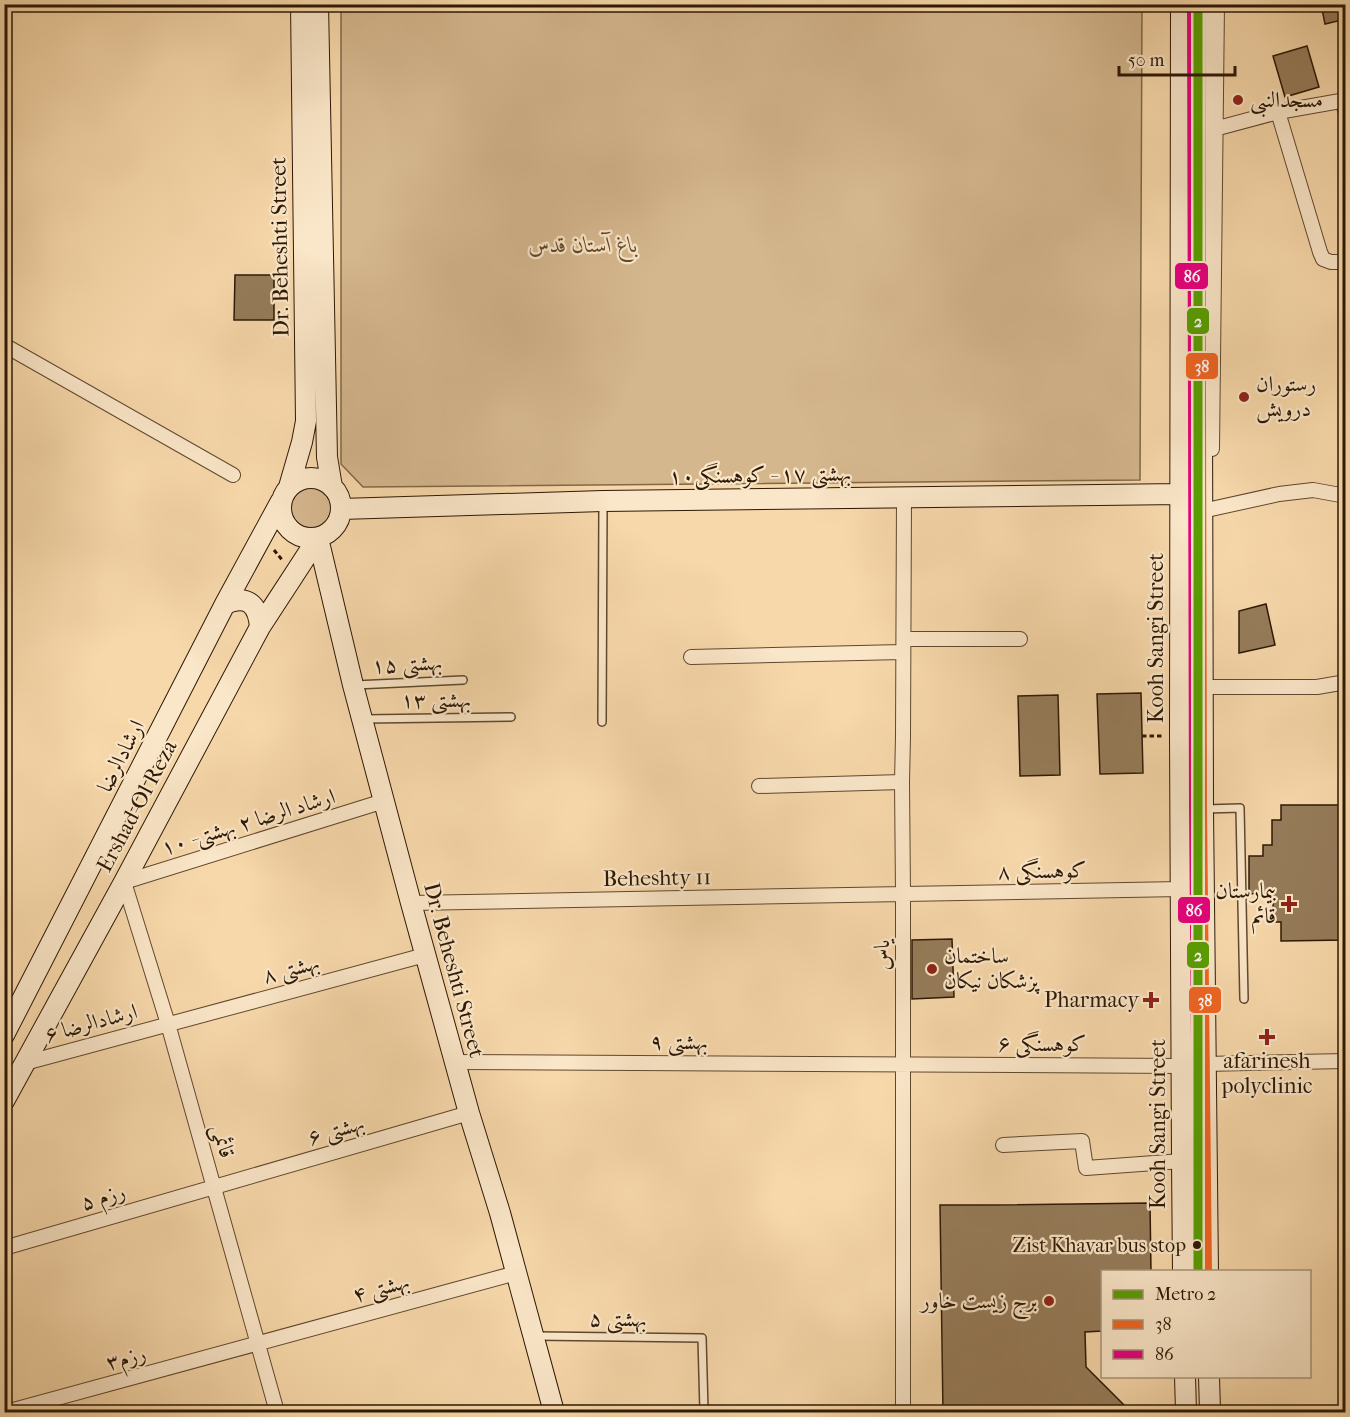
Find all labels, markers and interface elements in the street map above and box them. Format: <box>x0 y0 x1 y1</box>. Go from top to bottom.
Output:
scale bar <box>1119 39 1234 77</box>
text: 50 m <box>1128 50 1165 71</box>
place label: مسجدالنبی <box>1250 87 1323 118</box>
marker: مسجدالنبی <box>1231 93 1245 107</box>
street label: Dr. Beheshti Street <box>265 157 295 337</box>
park label: باغ آستان قدس <box>528 231 638 263</box>
line badge: 86 <box>1174 262 1209 290</box>
text: 86 <box>1184 267 1201 286</box>
line badge: 2 <box>1186 307 1210 335</box>
text: 2 <box>1194 312 1202 331</box>
line badge: 38 <box>1185 352 1219 380</box>
text: 38 <box>1195 357 1209 377</box>
place label: رستوران درویش <box>1256 371 1316 424</box>
marker: رستوران درویش <box>1237 390 1251 404</box>
street label: بهشتی ۱۷ - کوهسنگی۱۰ <box>668 459 852 492</box>
street label: Kooh Sangi Street <box>1143 553 1169 723</box>
street label: بهشتی ۱۵ <box>371 649 443 681</box>
street label: بهشتی ۱۳ <box>401 687 471 715</box>
street label: ارشادالرضا <box>92 716 150 796</box>
street label: Ershad-Ol Reza <box>91 735 183 876</box>
street label: ارشاد الرضا ۲ بهشتی- ۱۰ <box>158 783 339 863</box>
street label: کوهسنگی ۸ <box>997 856 1087 887</box>
street label: Beheshty 11 <box>603 864 711 892</box>
place label: بیمارستان قائم <box>1215 878 1276 935</box>
street label: Dr. Beheshti Street <box>418 880 490 1060</box>
marker: بیمارستان قائم <box>1280 895 1298 913</box>
line badge: 86 <box>1177 896 1211 924</box>
text: 86 <box>1186 901 1203 920</box>
street label: یاس <box>869 938 895 971</box>
line badge: 2 <box>1186 941 1210 969</box>
place label: ساختمان پزشکان نیکان <box>944 943 1040 995</box>
text: 2 <box>1194 946 1202 965</box>
street label: بهشتی ۸ <box>260 949 323 991</box>
marker: ساختمان پزشکان نیکان <box>925 962 939 976</box>
line badge: 38 <box>1188 986 1222 1014</box>
place label: Pharmacy <box>1044 987 1140 1013</box>
text: 38 <box>1198 991 1212 1011</box>
marker: Pharmacy <box>1144 993 1158 1007</box>
street label: ارشادالرضا ۶ <box>42 998 140 1048</box>
marker: afarinesh polyclinic <box>1258 1028 1276 1046</box>
street label: بهشتی ۹ <box>650 1029 708 1057</box>
street label: کوهسنگی ۶ <box>998 1030 1086 1059</box>
street label: Kooh Sangi Street <box>1145 1039 1171 1209</box>
place label: afarinesh polyclinic <box>1221 1048 1313 1099</box>
street label: بهشتی ۶ <box>305 1110 368 1152</box>
street label: قائمی <box>204 1121 240 1161</box>
street label: رزم ۵ <box>78 1178 130 1221</box>
place label: Zist Khavar bus stop <box>1012 1234 1186 1257</box>
marker: Zist Khavar bus stop <box>1191 1239 1203 1251</box>
street label: بهشتی ۴ <box>350 1268 413 1310</box>
legend <box>1101 1270 1311 1378</box>
text: Metro 2 <box>1155 1284 1216 1305</box>
place label: برج زیست خاور <box>919 1288 1037 1320</box>
marker: برج زیست خاور <box>1042 1294 1056 1308</box>
street label: بهشتی ۵ <box>589 1305 647 1335</box>
text: 38 <box>1155 1314 1171 1335</box>
street label: رزم۳ <box>103 1340 150 1382</box>
text: 86 <box>1155 1344 1174 1365</box>

